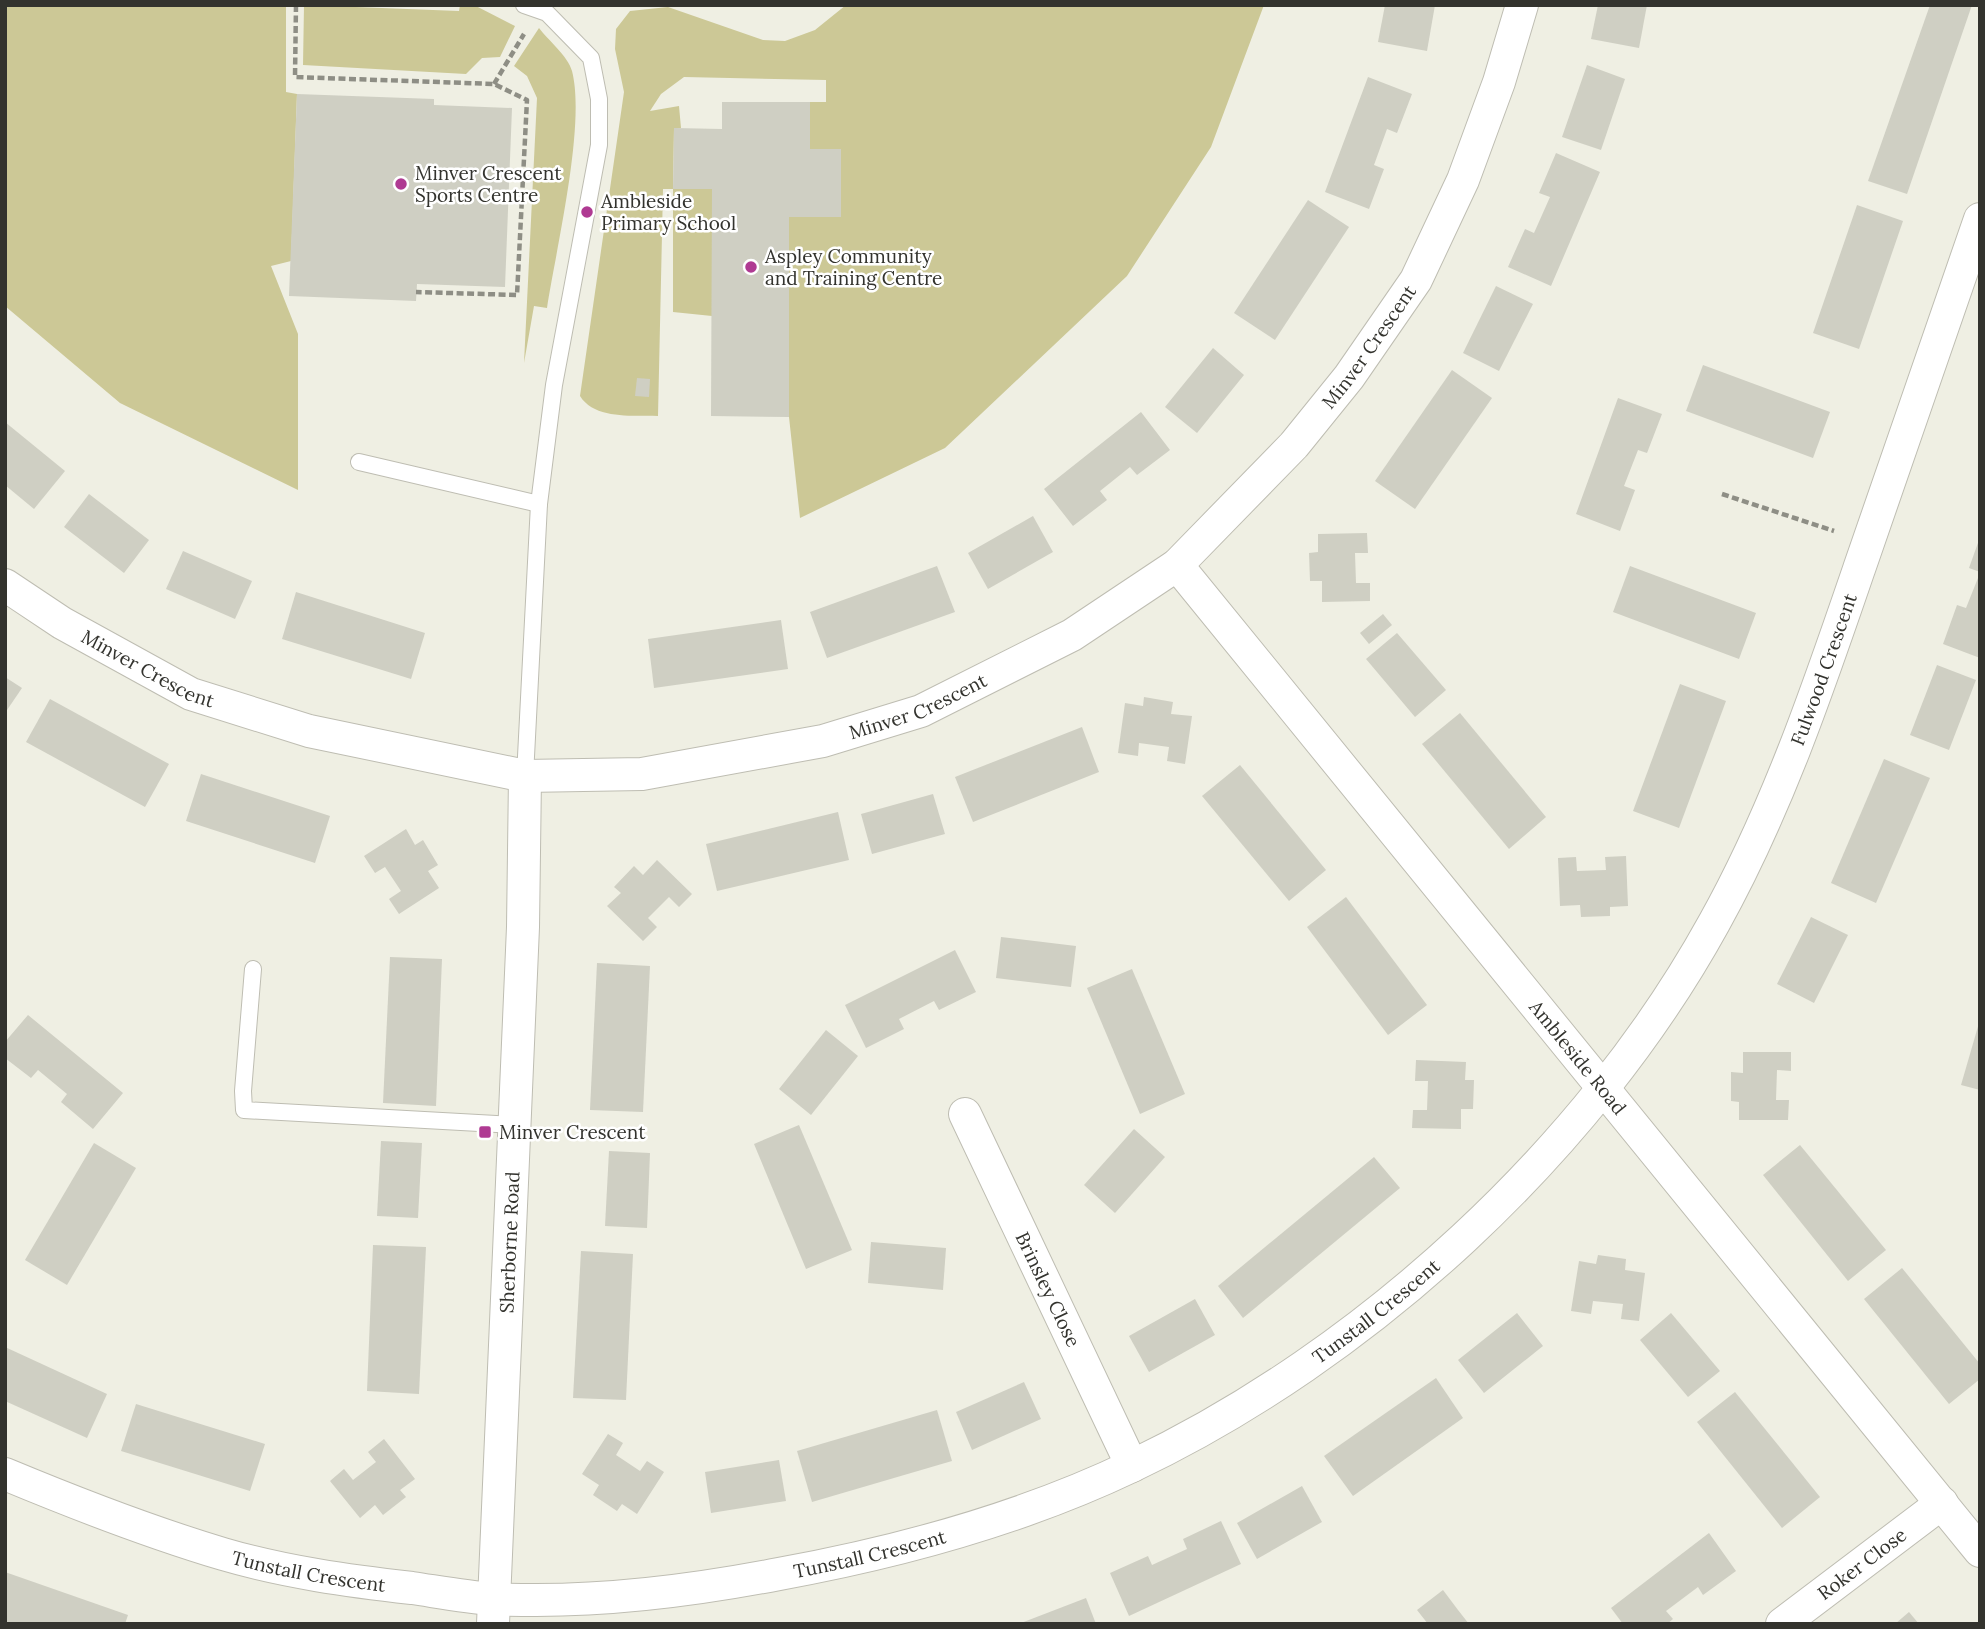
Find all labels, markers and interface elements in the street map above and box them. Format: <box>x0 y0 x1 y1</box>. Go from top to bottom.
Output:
place label: Minver Crescent Sports Centre <box>415 161 562 207</box>
marker: Minver Crescent Sports Centre <box>393 176 409 192</box>
place label: Ambleside Primary School <box>600 189 736 235</box>
marker: Ambleside Primary School <box>579 204 595 220</box>
place label: Aspley Community and Training Centre <box>764 244 942 290</box>
marker: Aspley Community and Training Centre <box>743 259 759 275</box>
street label: Minver Crescent <box>1316 280 1421 413</box>
street label: Fulwood Crescent <box>1785 590 1862 749</box>
street label: Minver Crescent <box>77 624 218 713</box>
street label: Minver Crescent <box>846 668 991 744</box>
street label: Ambleside Road <box>1524 995 1632 1119</box>
place label: Minver Crescent <box>499 1120 646 1144</box>
marker: Minver Crescent <box>477 1124 493 1140</box>
street label: Sherborne Road <box>494 1171 524 1314</box>
street label: Brinsley Close <box>1011 1228 1086 1351</box>
street label: Tunstall Crescent <box>1308 1253 1445 1369</box>
street label: Roker Close <box>1813 1522 1911 1605</box>
street label: Tunstall Crescent <box>791 1524 949 1583</box>
street label: Tunstall Crescent <box>229 1545 388 1597</box>

